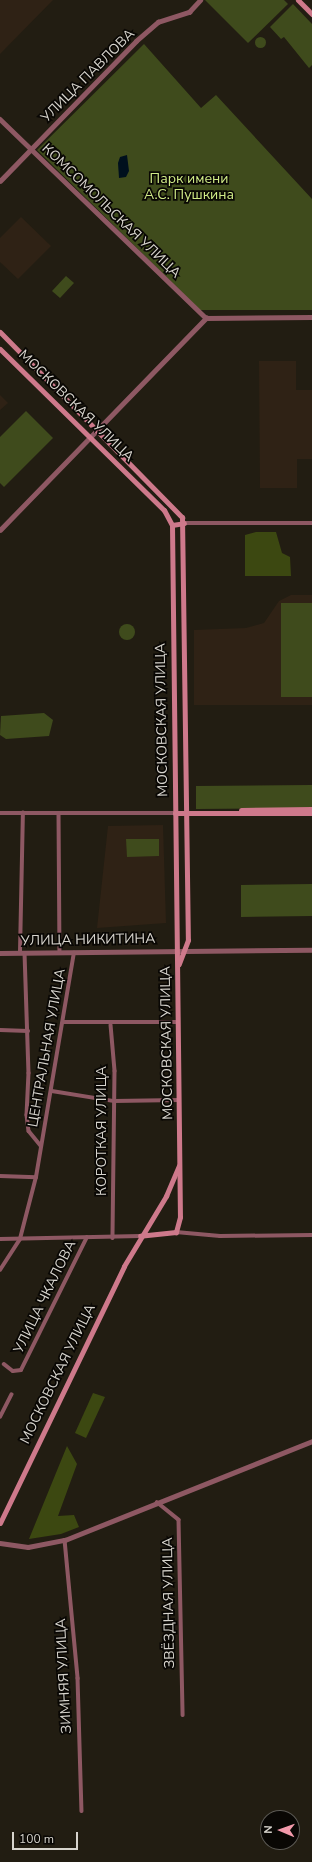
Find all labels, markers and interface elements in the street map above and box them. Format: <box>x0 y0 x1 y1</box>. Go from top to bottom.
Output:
street label: УЛИЦА ПАВЛОВА <box>38 26 138 126</box>
street label: КОМСОМОЛЬСКАЯ УЛИЦА <box>38 140 184 282</box>
park label: Парк имени А.С. Пушкина <box>144 171 234 204</box>
street label: МОСКОВСКАЯ УЛИЦА <box>15 347 137 465</box>
street label: МОСКОВСКАЯ УЛИЦА <box>152 643 172 797</box>
street label: УЛИЦА НИКИТИНА <box>21 930 155 950</box>
street label: МОСКОВСКАЯ УЛИЦА <box>157 966 177 1120</box>
street label: ЦЕНТРАЛЬНАЯ УЛИЦА <box>25 967 69 1129</box>
street label: КОРОТКАЯ УЛИЦА <box>94 1066 110 1196</box>
street label: УЛИЦА ЧКАЛОВА <box>10 1238 80 1356</box>
street label: МОСКОВСКАЯ УЛИЦА <box>17 1301 99 1447</box>
street label: ЗВЁЗДНАЯ УЛИЦА <box>159 1537 179 1669</box>
street label: ЗИМНЯЯ УЛИЦА <box>53 1618 75 1734</box>
north arrow <box>260 1810 300 1850</box>
scale bar <box>14 1824 80 1850</box>
text: N <box>261 1825 276 1834</box>
text: 100 m <box>19 1831 54 1847</box>

